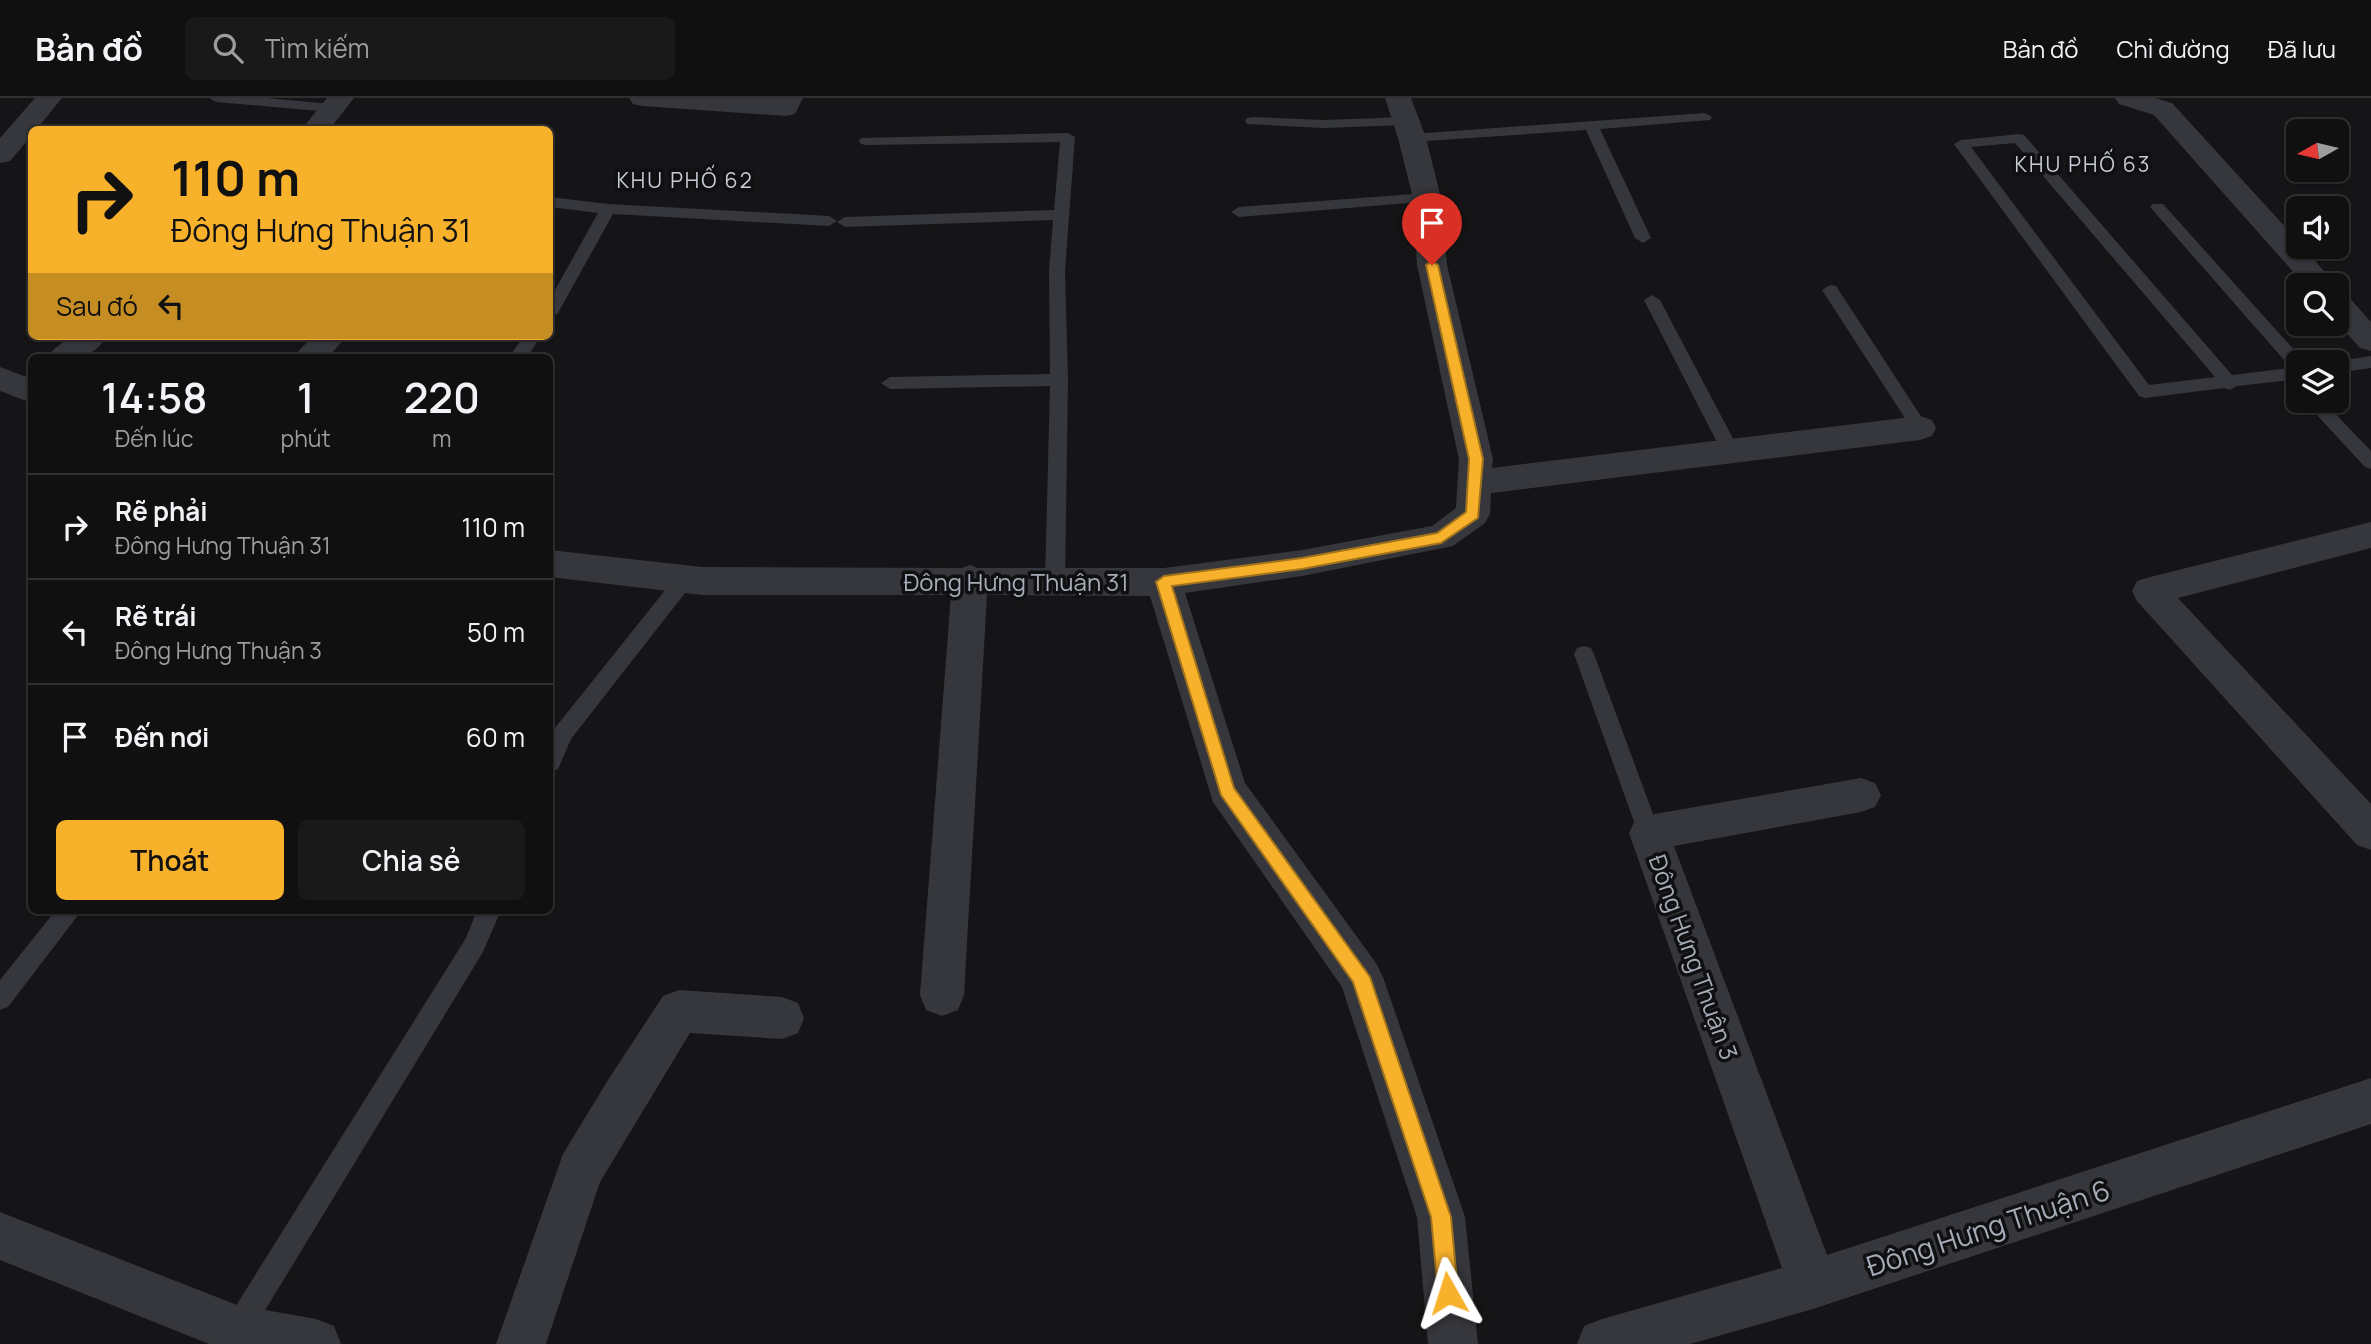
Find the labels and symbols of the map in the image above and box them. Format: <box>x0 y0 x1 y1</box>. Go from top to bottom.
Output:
north arrow <box>2286 119 2348 182</box>
district label: KHU PHỐ 63 <box>2015 148 2151 178</box>
district label: KHU PHỐ 62 <box>616 164 754 194</box>
pin <box>1402 193 1462 265</box>
street label: Đông Hưng Thuận 31 <box>903 565 1129 598</box>
street label: Đông Hưng Thuận 3 <box>1642 850 1746 1064</box>
street label: Đông Hưng Thuận 6 <box>1861 1170 2115 1284</box>
position arrow <box>1411 1256 1485 1330</box>

